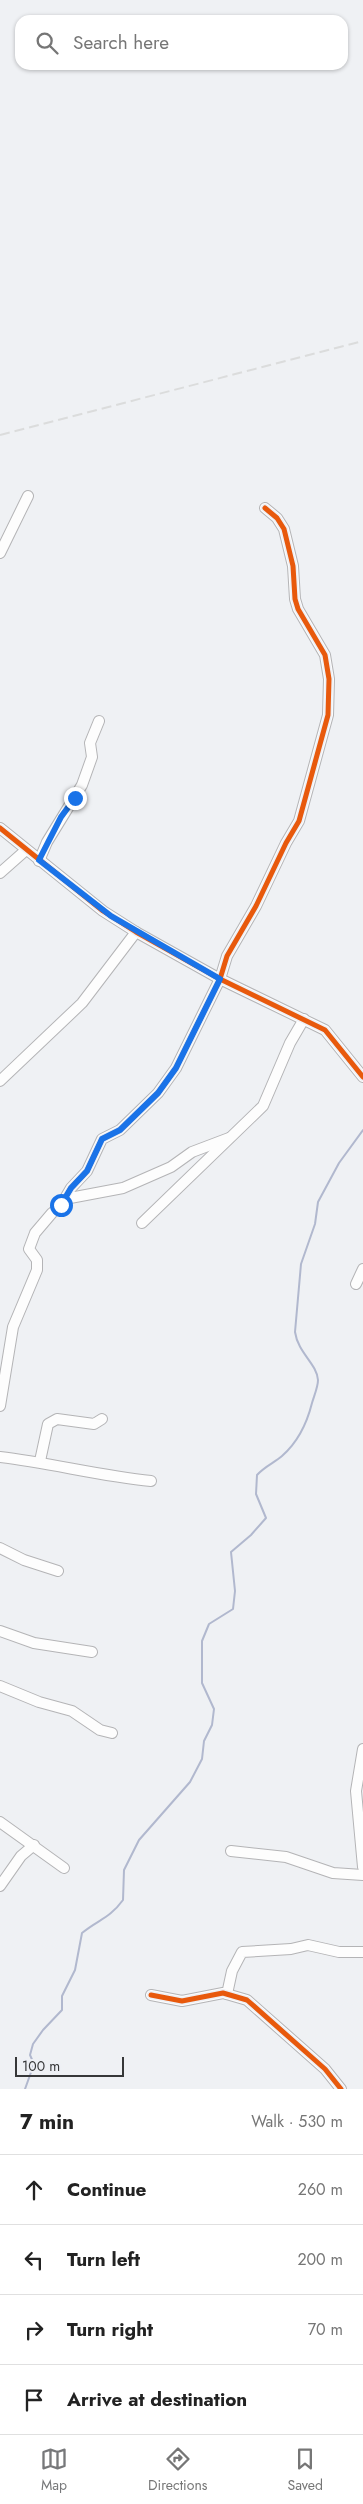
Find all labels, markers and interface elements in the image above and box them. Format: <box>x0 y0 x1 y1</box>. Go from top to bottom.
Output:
search box <box>15 15 348 70</box>
icon: search <box>33 29 61 57</box>
text: Search here <box>73 29 169 56</box>
route end <box>64 787 87 810</box>
route start <box>50 1194 73 1217</box>
scale bar <box>15 2054 124 2077</box>
text: 100 m <box>22 2056 60 2076</box>
text: 7 min <box>20 2107 74 2137</box>
text: Walk · 530 m <box>251 2110 343 2133</box>
icon: ahead <box>20 2176 48 2204</box>
text: Continue <box>67 2176 146 2203</box>
text: 260 m <box>298 2178 343 2201</box>
icon: left <box>20 2246 48 2274</box>
text: Turn left <box>67 2246 140 2273</box>
text: 200 m <box>297 2248 343 2271</box>
icon: right <box>20 2316 48 2344</box>
text: Turn right <box>67 2316 153 2343</box>
text: 70 m <box>308 2318 343 2341</box>
icon: arrive <box>20 2386 48 2414</box>
text: Arrive at destination <box>67 2386 247 2413</box>
tab: Map <box>40 2445 68 2495</box>
tab: Directions <box>148 2445 207 2495</box>
tab: Saved <box>287 2445 323 2495</box>

